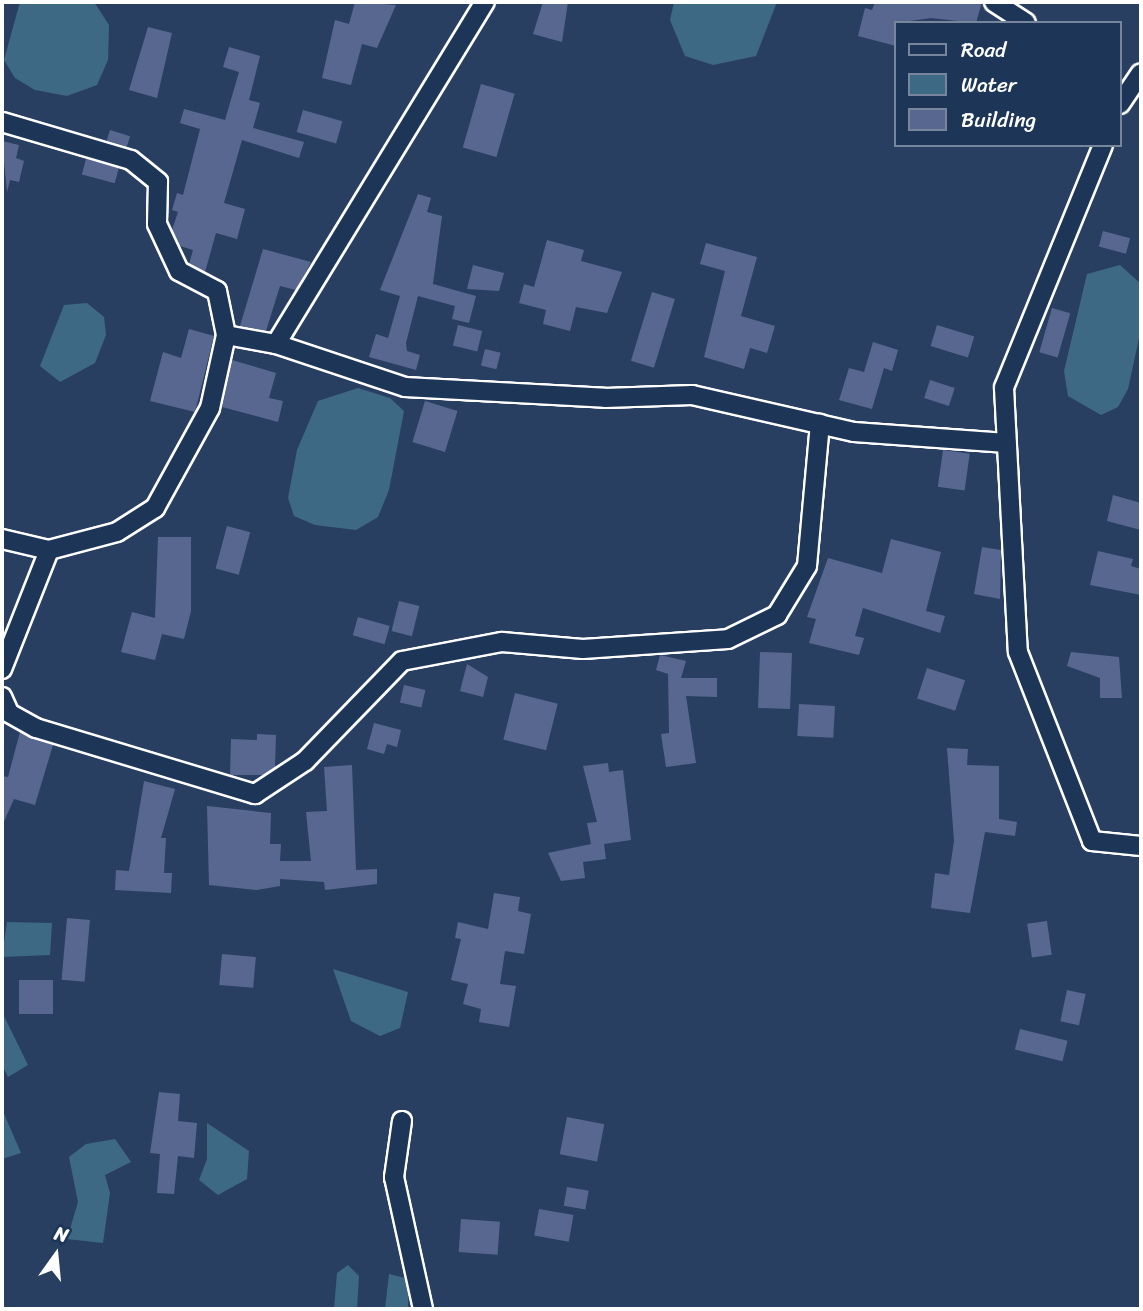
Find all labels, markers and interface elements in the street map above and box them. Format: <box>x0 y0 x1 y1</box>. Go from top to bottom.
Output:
legend <box>894 21 1122 147</box>
text: Road <box>961 31 1006 69</box>
text: Water <box>961 66 1016 104</box>
text: Building <box>961 101 1036 139</box>
text: N <box>51 1217 72 1252</box>
north arrow <box>21 1220 91 1290</box>

